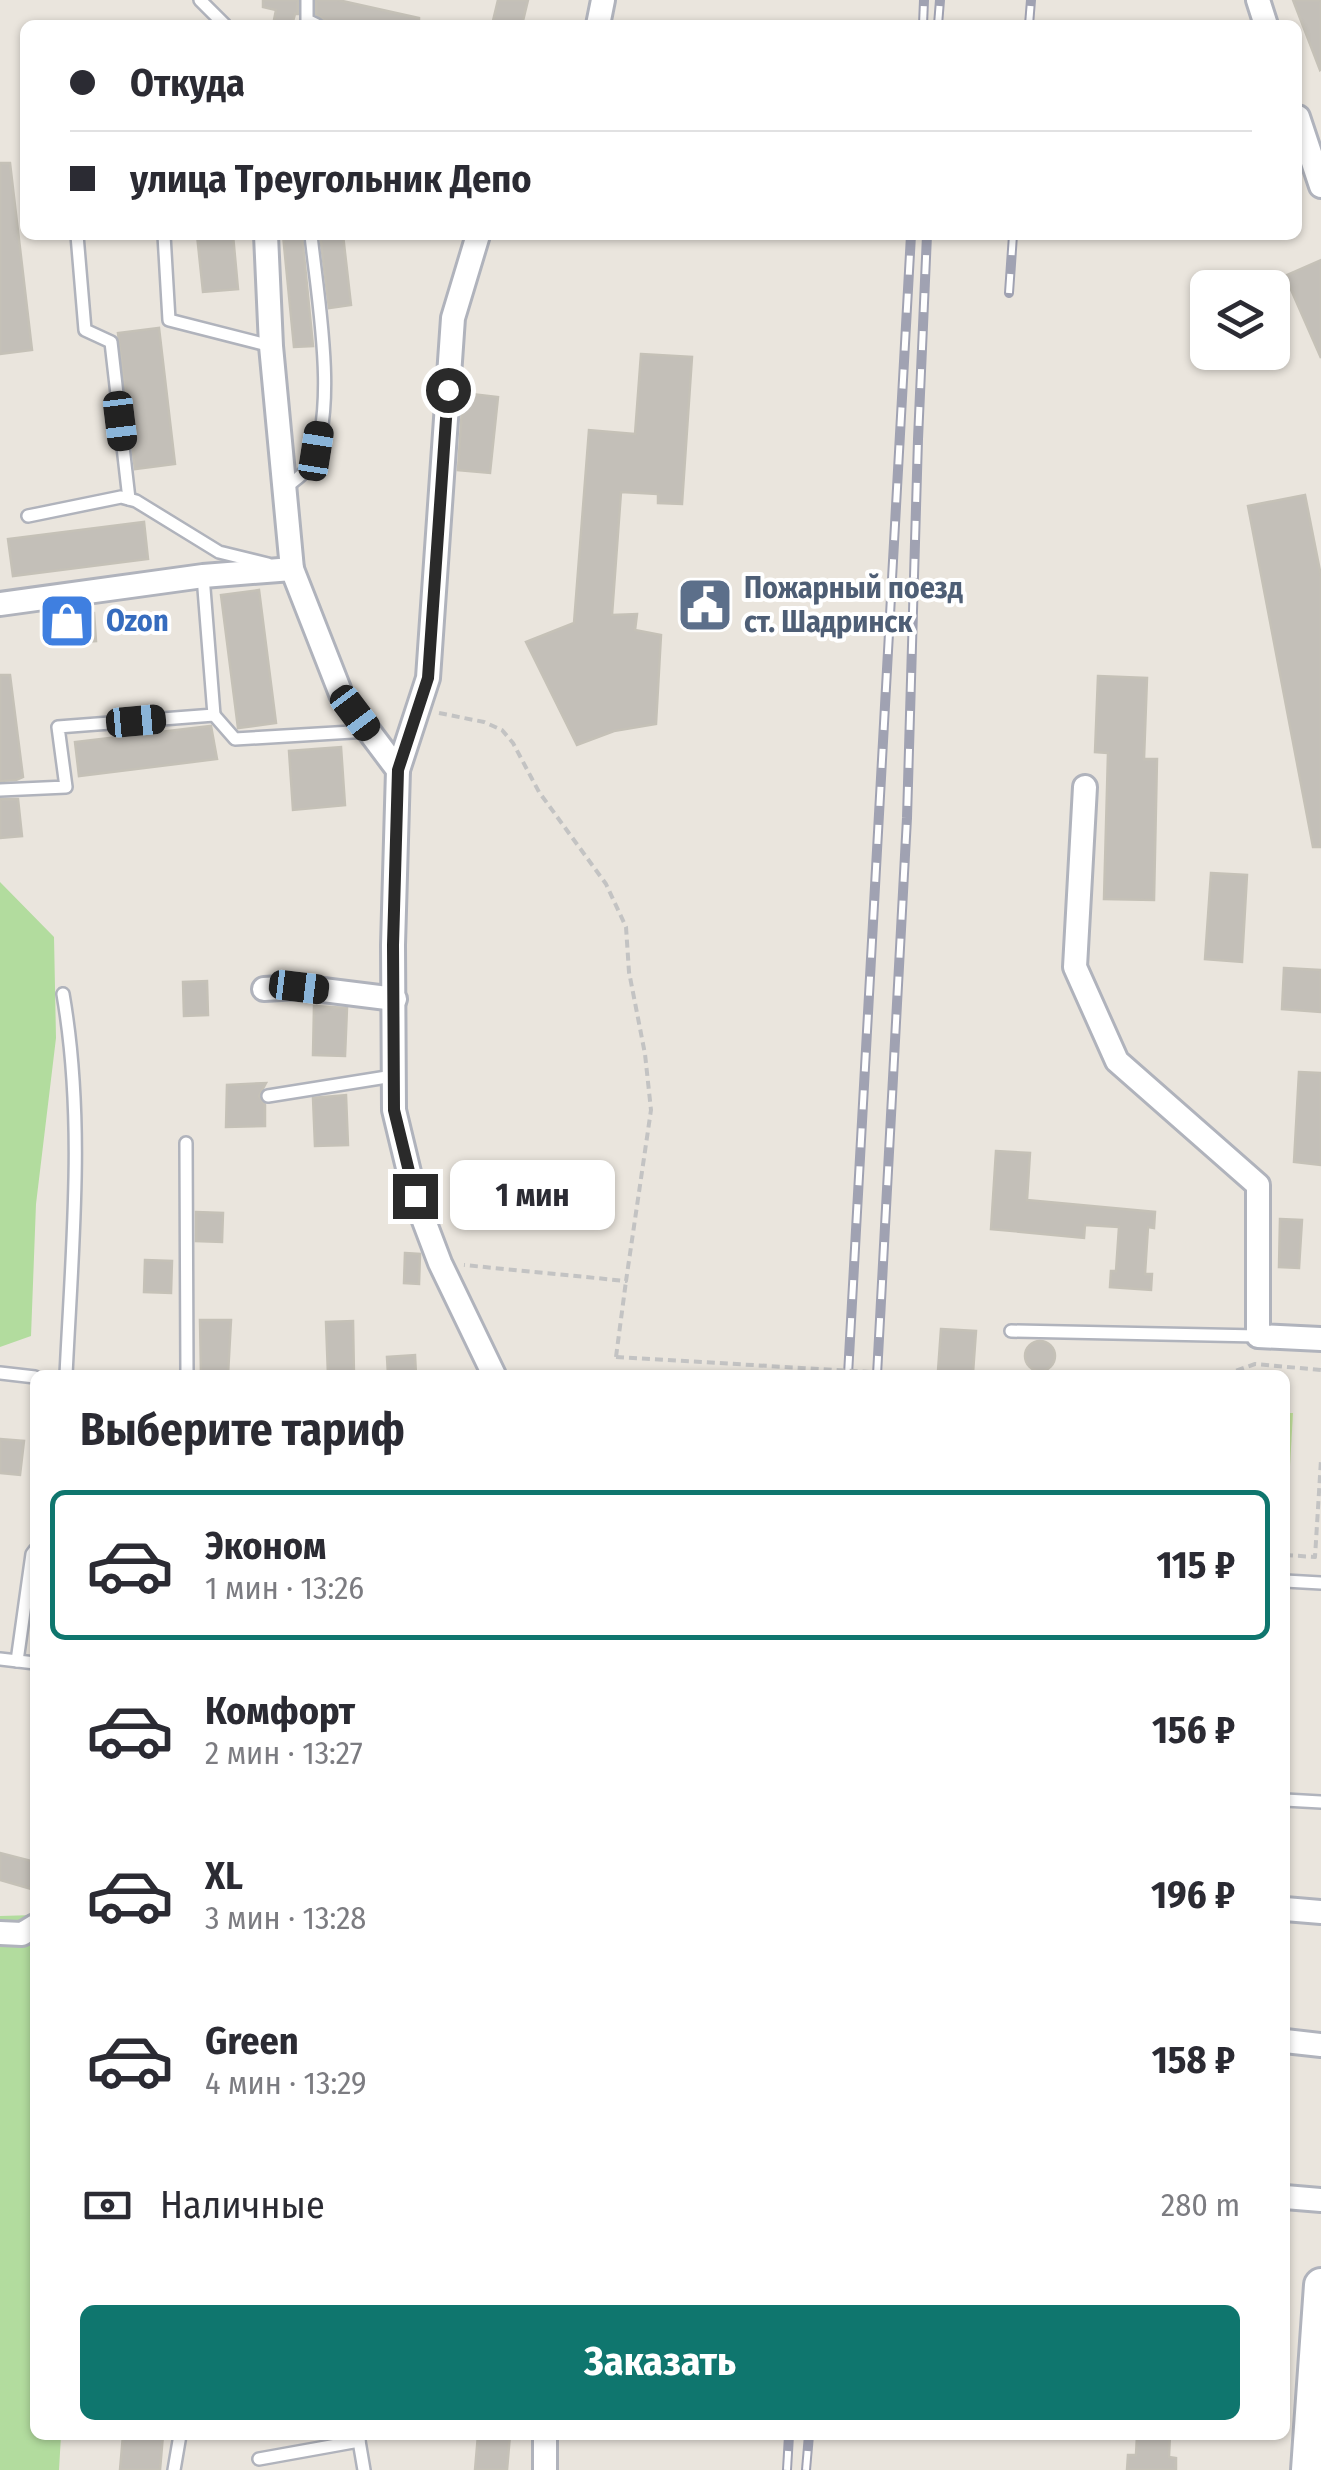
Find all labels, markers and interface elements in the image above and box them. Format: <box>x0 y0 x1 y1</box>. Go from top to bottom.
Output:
text: Откуда <box>130 60 245 106</box>
text: улица Треугольник Депо <box>130 156 532 202</box>
map controls <box>1190 270 1290 370</box>
button: layers <box>1190 270 1290 370</box>
route start <box>426 368 471 413</box>
car <box>101 389 139 453</box>
car <box>296 419 336 483</box>
place label: Пожарный поезд ст. Шадринск <box>744 570 963 640</box>
public building icon: Пожарный поезд ст. Шадринск <box>675 575 735 635</box>
shop icon: Ozon <box>37 591 97 651</box>
place label: Ozon <box>106 603 169 639</box>
car <box>325 680 385 746</box>
car <box>105 703 167 739</box>
car <box>267 968 331 1006</box>
callout: 1 мин <box>450 1161 615 1231</box>
route end <box>393 1174 438 1219</box>
text: 1 мин <box>496 1176 569 1214</box>
text: Выберите тариф <box>80 1403 405 1457</box>
icon: car <box>85 1520 175 1610</box>
text: Эконом <box>205 1523 326 1569</box>
text: 115 ₽ <box>1156 1542 1235 1588</box>
text: 1 мин · 13:26 <box>205 1569 364 1607</box>
icon: car <box>85 1685 175 1775</box>
text: Комфорт <box>205 1688 355 1734</box>
text: 156 ₽ <box>1152 1707 1235 1753</box>
text: 2 мин · 13:27 <box>205 1734 363 1772</box>
icon: car <box>85 1850 175 1940</box>
text: XL <box>205 1853 243 1899</box>
text: 196 ₽ <box>1151 1872 1235 1918</box>
text: 3 мин · 13:28 <box>205 1899 366 1937</box>
icon: car <box>85 2015 175 2105</box>
text: Green <box>205 2018 299 2064</box>
text: 158 ₽ <box>1152 2037 1235 2083</box>
text: 4 мин · 13:29 <box>205 2064 367 2102</box>
icon: cash <box>80 2178 135 2233</box>
text: Наличные <box>160 2182 325 2228</box>
text: 280 m <box>1161 2186 1240 2224</box>
button: Заказать <box>80 2305 1240 2420</box>

